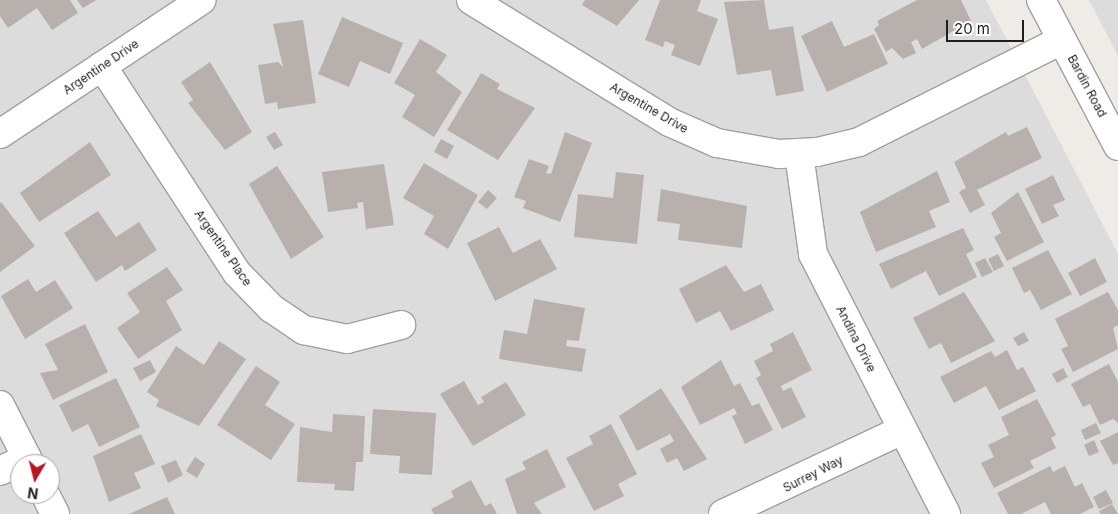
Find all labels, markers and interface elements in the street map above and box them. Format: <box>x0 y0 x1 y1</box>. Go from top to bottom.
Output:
scale bar <box>948 10 1026 42</box>
text: 20 m <box>954 19 990 38</box>
street label: Argentine Drive <box>60 36 142 98</box>
street label: Bardin Road <box>1065 52 1109 120</box>
street label: Argentine Drive <box>607 80 691 136</box>
street label: Argentine Place <box>191 207 255 289</box>
street label: Andina Drive <box>833 303 879 375</box>
street label: Surrey Way <box>781 453 845 495</box>
north arrow <box>10 454 60 504</box>
text: N <box>27 484 39 503</box>

